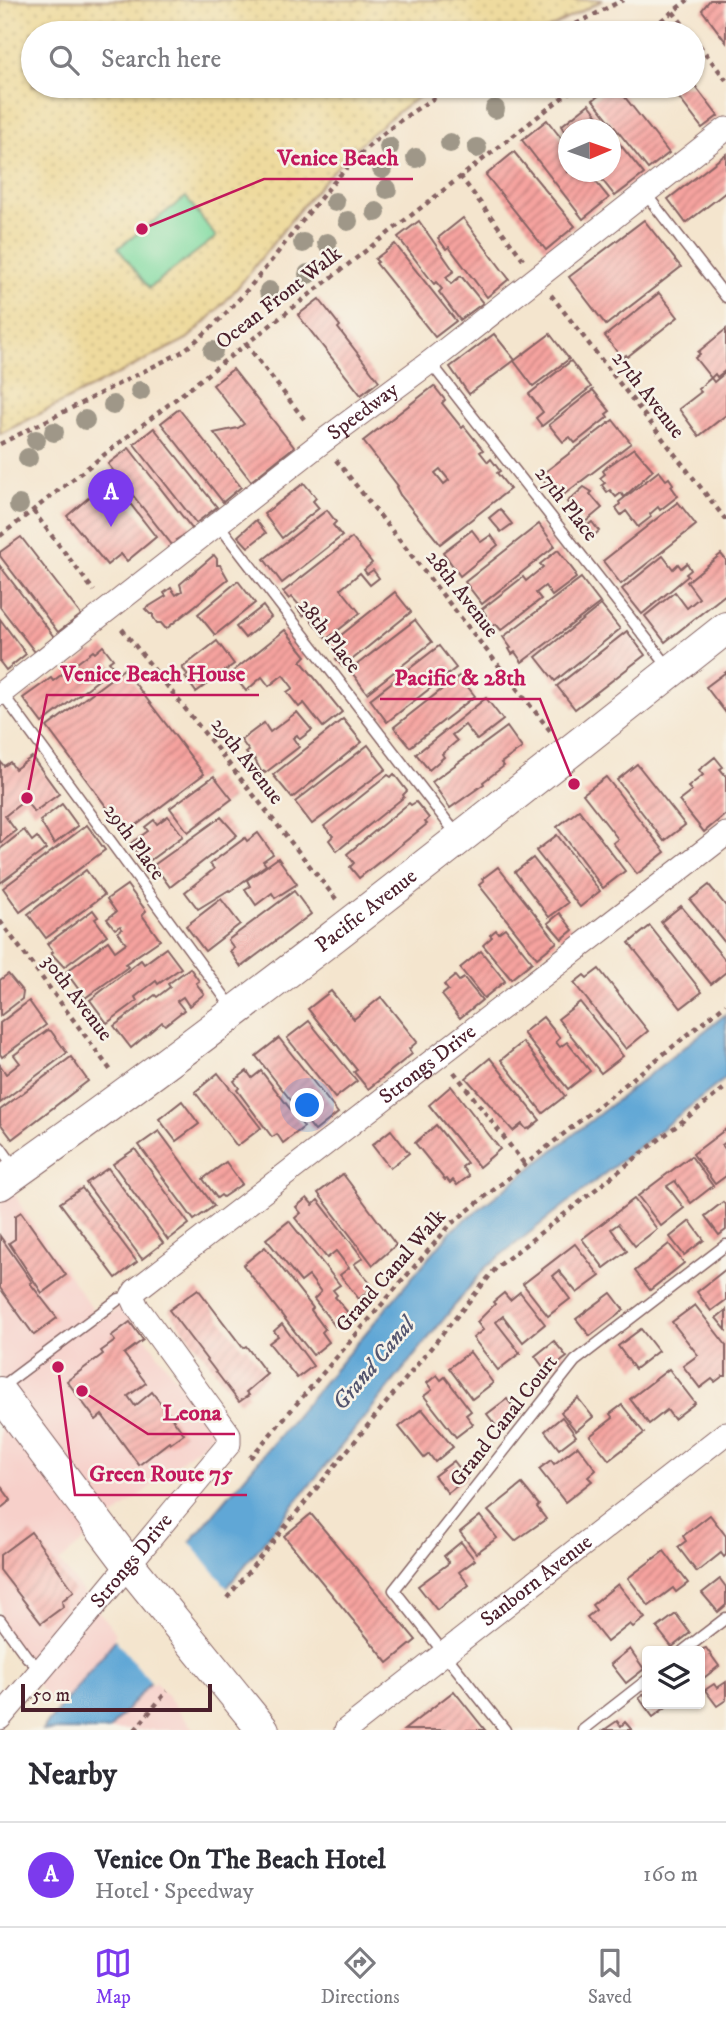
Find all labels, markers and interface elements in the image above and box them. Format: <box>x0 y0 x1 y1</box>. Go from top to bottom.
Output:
search box <box>21 21 705 98</box>
icon: search <box>45 41 83 79</box>
text: Search here <box>101 43 221 76</box>
north arrow <box>558 119 621 182</box>
callout: Venice Beach <box>264 135 413 179</box>
text: Venice Beach <box>277 144 399 173</box>
street label: Ocean Front Walk <box>211 240 348 355</box>
street label: 27th Avenue <box>606 346 690 444</box>
street label: Speedway <box>323 376 404 446</box>
street label: 27th Place <box>529 461 604 547</box>
pin: A <box>88 469 134 527</box>
street label: 28th Avenue <box>420 545 504 643</box>
street label: 28th Place <box>292 593 367 679</box>
callout: Venice Beach House <box>47 651 259 695</box>
callout: Pacific & 28th <box>380 655 540 699</box>
text: Venice Beach House <box>60 660 246 689</box>
text: Pacific & 28th <box>394 664 527 693</box>
street label: 29th Avenue <box>205 712 289 810</box>
street label: 29th Place <box>98 799 171 886</box>
street label: Pacific Avenue <box>310 863 423 959</box>
street label: 30th Avenue <box>36 949 118 1047</box>
street label: Strongs Drive <box>374 1019 482 1110</box>
your location <box>290 1088 324 1122</box>
street label: Grand Canal Walk <box>330 1204 452 1338</box>
water label: Grand Canal <box>326 1310 423 1417</box>
street label: Grand Canal Court <box>445 1350 564 1492</box>
callout: Leona <box>148 1390 235 1434</box>
text: Leona <box>162 1399 223 1428</box>
callout: Green Route 75 <box>75 1451 247 1495</box>
text: Green Route 75 <box>89 1460 233 1489</box>
street label: Strongs Drive <box>85 1508 179 1614</box>
street label: Sanborn Avenue <box>476 1529 598 1633</box>
map controls <box>642 1646 705 1709</box>
button: layers <box>642 1646 705 1709</box>
scale bar <box>21 1681 212 1713</box>
text: 50 m <box>32 1684 70 1707</box>
text: Nearby <box>28 1757 117 1794</box>
text: Venice On The Beach Hotel <box>95 1844 385 1877</box>
text: A <box>44 1860 58 1889</box>
text: 160 m <box>643 1860 698 1889</box>
text: Hotel · Speedway <box>95 1877 254 1906</box>
tab: Map <box>94 1944 132 2009</box>
tab: Directions <box>321 1944 400 2009</box>
tab: Saved <box>588 1944 632 2009</box>

